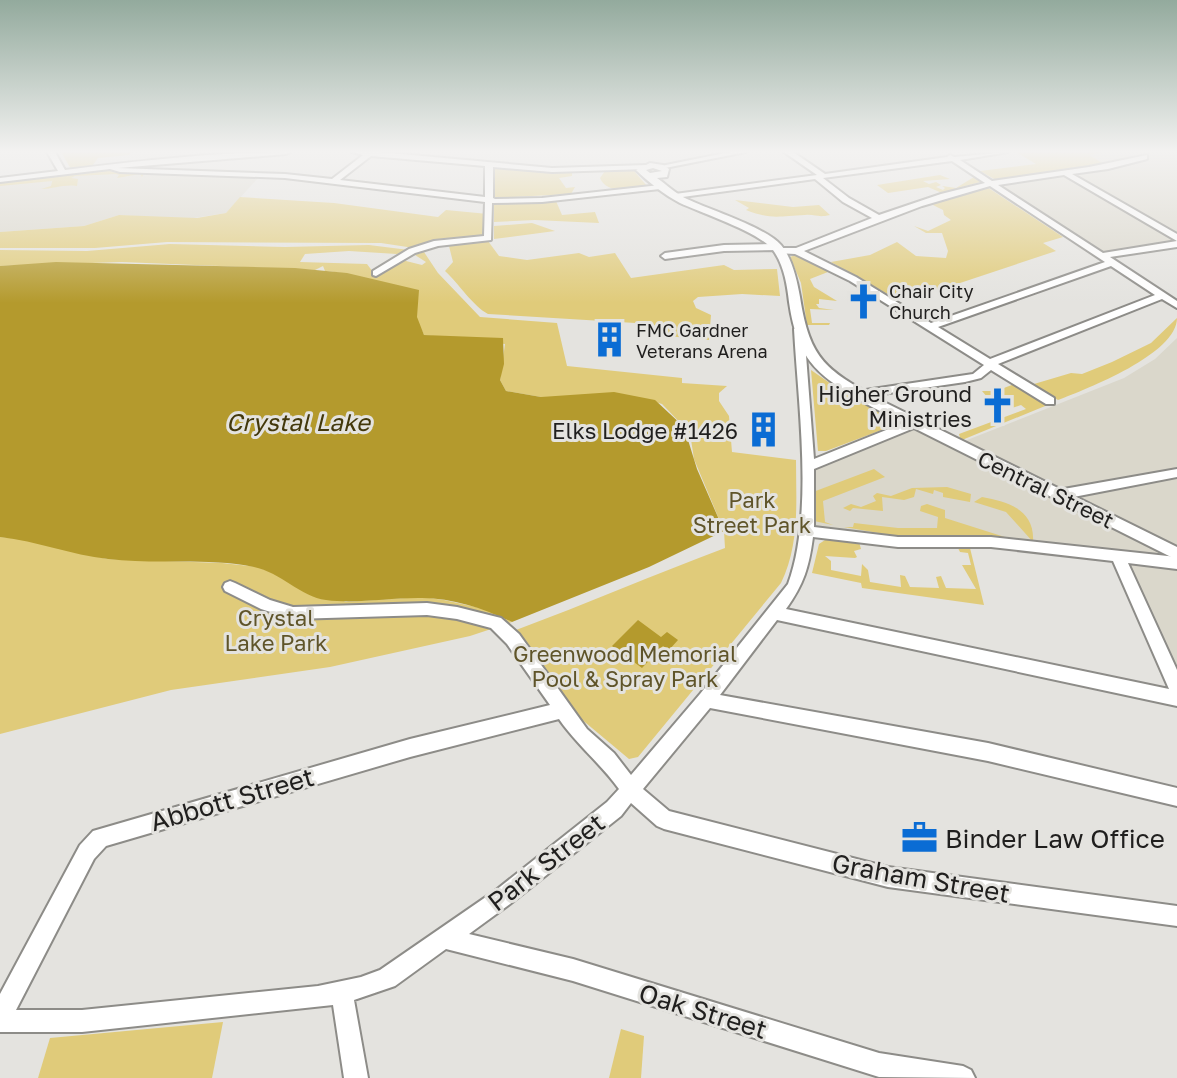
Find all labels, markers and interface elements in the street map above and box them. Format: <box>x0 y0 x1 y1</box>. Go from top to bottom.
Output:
place label: Chair City Church <box>889 280 974 323</box>
church icon: Chair City Church <box>844 282 882 320</box>
place label: FMC Gardner Veterans Arena <box>636 319 768 362</box>
building icon: FMC Gardner Veterans Arena <box>591 321 629 359</box>
place label: Higher Ground Ministries <box>818 380 972 432</box>
church icon: Higher Ground Ministries <box>979 387 1017 425</box>
water label: Crystal Lake <box>226 407 372 437</box>
building icon: Elks Lodge #1426 <box>745 411 783 449</box>
place label: Elks Lodge #1426 <box>552 417 738 444</box>
street label: Central Street <box>973 444 1119 534</box>
park label: Park Street Park <box>693 486 811 538</box>
park label: Crystal Lake Park <box>224 604 328 656</box>
park label: Greenwood Memorial Pool & Spray Park <box>513 640 737 692</box>
street label: Abbott Street <box>146 761 318 837</box>
street label: Park Street <box>481 807 611 917</box>
office icon: Binder Law Office <box>900 819 938 857</box>
place label: Binder Law Office <box>945 823 1165 854</box>
street label: Graham Street <box>830 847 1012 909</box>
street label: Oak Street <box>635 977 771 1045</box>

